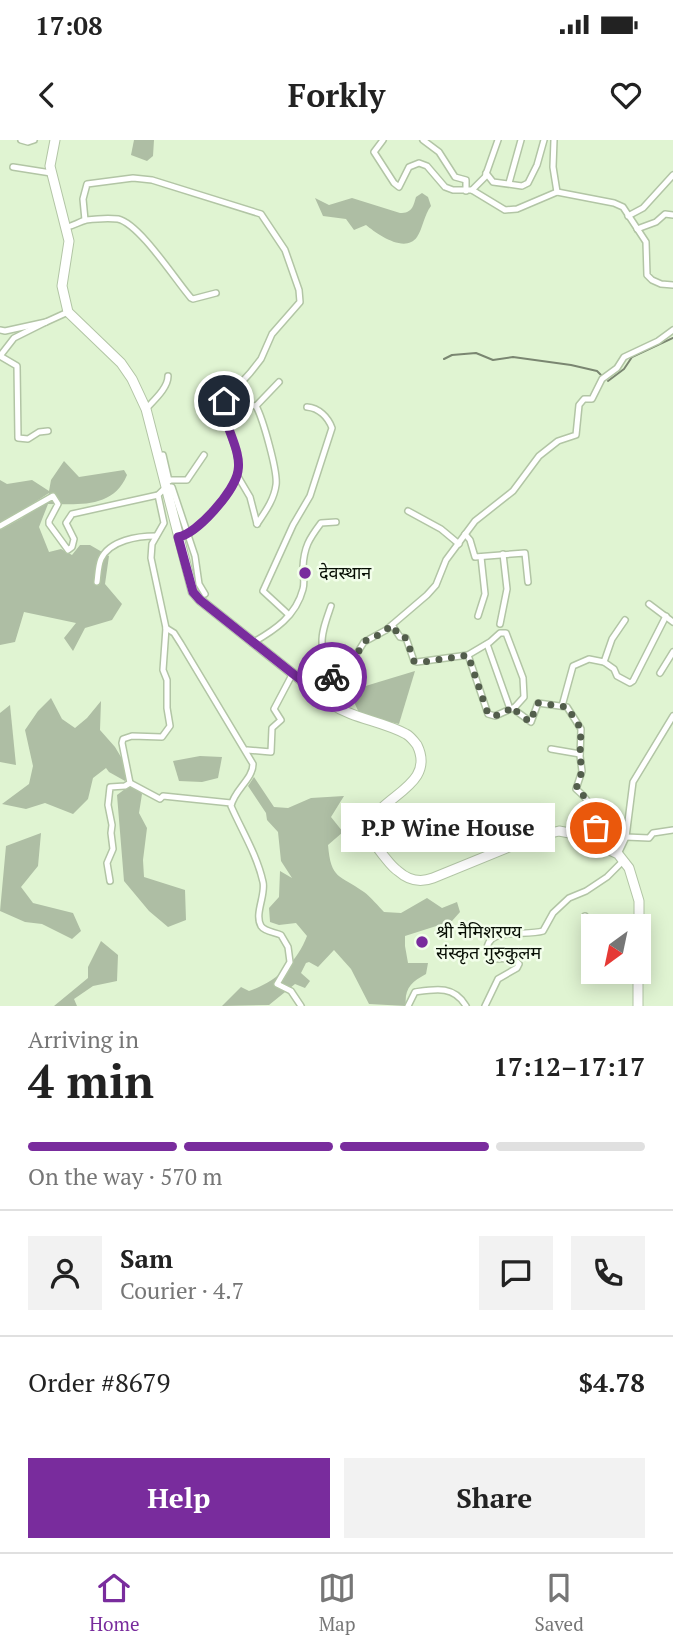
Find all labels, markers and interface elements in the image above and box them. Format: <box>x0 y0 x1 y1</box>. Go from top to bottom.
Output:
text: 17:08 <box>35 8 103 42</box>
text: Forkly <box>288 74 385 116</box>
icon: back <box>28 76 66 114</box>
icon: heart <box>607 76 645 114</box>
pin <box>194 371 254 431</box>
icon: home <box>205 382 243 420</box>
place label: देवस्थान <box>319 560 372 584</box>
marker: देवस्थान <box>297 565 313 581</box>
courier <box>297 642 367 712</box>
icon: bike <box>313 658 351 696</box>
pin <box>566 798 626 858</box>
callout: P.P Wine House <box>340 804 554 852</box>
icon: bag <box>577 809 615 847</box>
text: P.P Wine House <box>361 812 535 843</box>
north arrow <box>581 914 651 984</box>
map controls <box>581 914 651 984</box>
place label: श्री नैमिशरण्य संस्कृत गुरुकुलम <box>436 919 543 965</box>
marker: श्री नैमिशरण्य संस्कृत गुरुकुलम <box>414 934 430 950</box>
text: Arriving in <box>28 1024 139 1055</box>
text: 17:12–17:17 <box>493 1049 645 1083</box>
text: 4 min <box>28 1050 154 1111</box>
text: On the way · 570 m <box>28 1161 222 1192</box>
button: person <box>28 1236 102 1310</box>
button: chat <box>479 1236 553 1310</box>
button: phone <box>571 1236 645 1310</box>
text: Sam <box>120 1241 173 1275</box>
text: Courier · 4.7 <box>120 1275 244 1306</box>
text: Order #8679 <box>28 1365 170 1399</box>
text: $4.78 <box>579 1365 645 1399</box>
button: Help <box>28 1458 330 1538</box>
button: Share <box>344 1458 645 1538</box>
tab: Home <box>89 1569 140 1636</box>
tab: Map <box>318 1569 356 1636</box>
tab: Saved <box>535 1569 584 1636</box>

